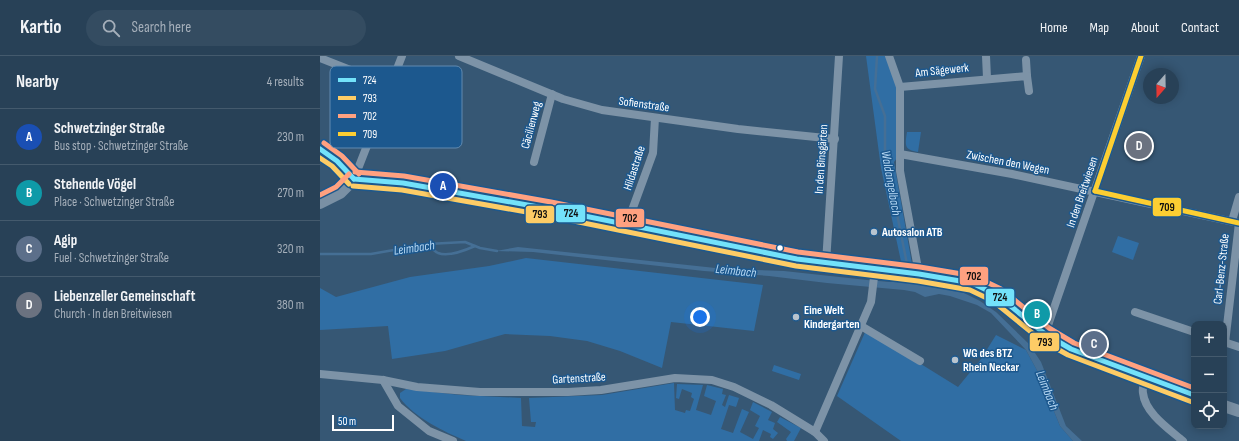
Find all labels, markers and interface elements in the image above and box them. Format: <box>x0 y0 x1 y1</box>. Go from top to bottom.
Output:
search box <box>86 10 366 46</box>
text: Kartio <box>20 16 62 39</box>
icon: search <box>100 17 122 39</box>
text: Search here <box>132 18 191 37</box>
text: Home <box>1040 19 1068 36</box>
text: Map <box>1090 19 1109 36</box>
text: About <box>1131 19 1159 36</box>
text: Contact <box>1181 19 1219 36</box>
street label: Am Sägewerk <box>914 60 970 81</box>
legend <box>330 66 462 148</box>
north arrow <box>1143 68 1179 104</box>
text: Nearby <box>16 72 59 92</box>
text: 4 results <box>267 74 304 90</box>
text: 724 <box>363 74 377 87</box>
text: 793 <box>363 92 377 105</box>
street label: Sofienstraße <box>618 94 670 115</box>
street label: Cäcilienweg <box>518 100 545 150</box>
text: 702 <box>363 110 377 123</box>
text: Schwetzinger Straße <box>54 119 165 138</box>
street label: In den Binsgärten <box>812 124 831 194</box>
text: 709 <box>363 128 377 141</box>
text: A <box>26 129 32 145</box>
text: 230 m <box>277 129 304 145</box>
pin: D <box>1126 131 1152 161</box>
text: Bus stop · Schwetzinger Straße <box>54 138 188 154</box>
street label: Hildastraße <box>620 144 649 192</box>
street label: Zwischen den Wegen <box>965 147 1051 178</box>
water label: Waldangelbach <box>877 150 905 217</box>
street label: In den Breitwiesen <box>1063 155 1102 229</box>
pin: A <box>430 171 456 201</box>
text: Stehende Vögel <box>54 175 136 194</box>
text: B <box>26 185 32 201</box>
text: 270 m <box>277 185 304 201</box>
text: Place · Schwetzinger Straße <box>54 194 174 210</box>
line badge: 709 <box>1152 197 1182 217</box>
text: 709 <box>1159 201 1175 214</box>
line badge: 724 <box>555 204 586 223</box>
line badge: 793 <box>525 205 555 224</box>
text: 724 <box>564 207 578 220</box>
text: 793 <box>533 208 548 221</box>
line badge: 702 <box>615 208 645 228</box>
text: 702 <box>623 212 638 225</box>
place label: Autosalon ATB <box>881 225 943 240</box>
marker: Autosalon ATB <box>869 227 879 237</box>
text: Agip <box>54 231 77 250</box>
street label: Carl-Benz-Straße <box>1210 233 1233 305</box>
water label: Leimbach <box>393 237 436 259</box>
text: C <box>26 241 32 257</box>
text: 320 m <box>277 241 304 257</box>
unlabelled marker <box>775 243 785 253</box>
text: Fuel · Schwetzinger Straße <box>54 250 169 266</box>
water label: Leimbach <box>715 261 758 281</box>
line badge: 702 <box>959 266 989 286</box>
text: 702 <box>967 270 982 283</box>
text: Liebenzeller Gemeinschaft <box>54 287 195 306</box>
line badge: 724 <box>985 288 1015 307</box>
text: 724 <box>993 291 1007 304</box>
text: D <box>26 297 32 313</box>
text: 380 m <box>277 297 304 313</box>
pin: B <box>1024 299 1050 329</box>
place label: Eine Welt Kindergarten <box>804 303 860 332</box>
text: Church · In den Breitwiesen <box>54 306 172 322</box>
your location <box>690 307 710 327</box>
marker: Eine Welt Kindergarten <box>791 312 801 322</box>
map controls <box>1191 321 1227 429</box>
button: + <box>1191 321 1227 357</box>
pin: C <box>1081 329 1107 359</box>
line badge: 793 <box>1029 332 1060 352</box>
text: 793 <box>1038 336 1053 349</box>
place label: WG des BTZ Rhein Neckar <box>963 346 1020 375</box>
marker: WG des BTZ Rhein Neckar <box>950 355 960 365</box>
button: − <box>1191 357 1227 393</box>
water label: Leimbach <box>1032 368 1062 413</box>
street label: Gartenstraße <box>552 370 606 387</box>
button: locate <box>1191 393 1227 429</box>
scale bar <box>332 413 394 432</box>
text: 50 m <box>338 415 356 428</box>

